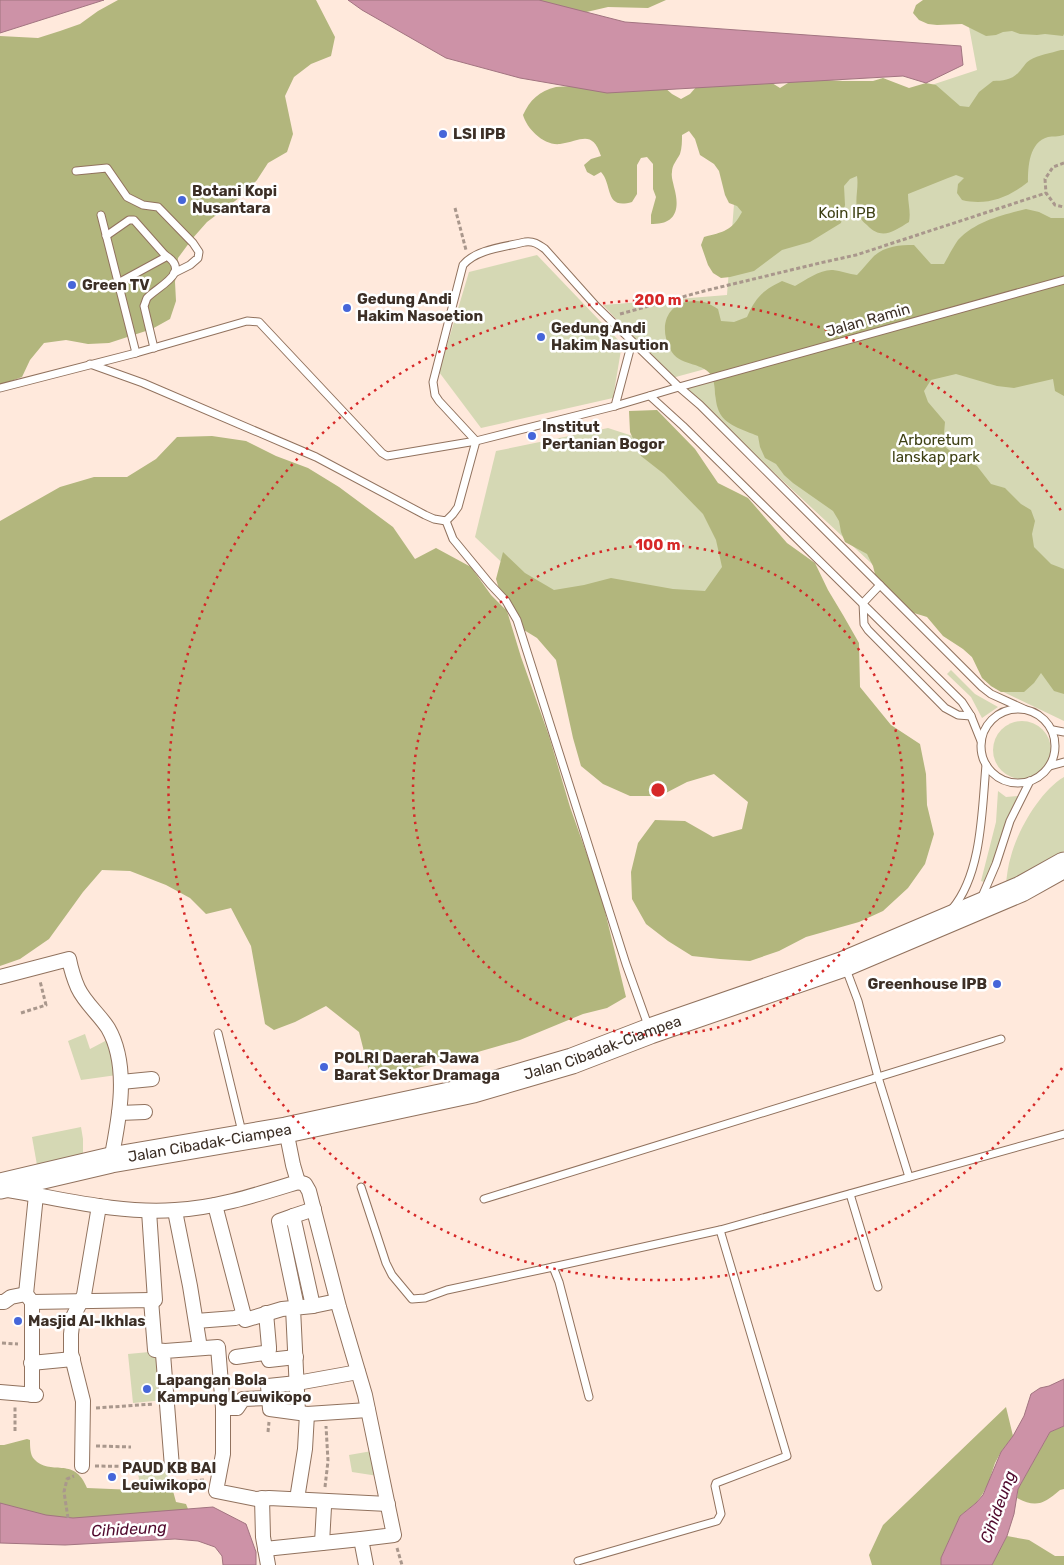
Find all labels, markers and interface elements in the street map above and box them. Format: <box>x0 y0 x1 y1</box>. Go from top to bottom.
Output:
place label: LSI IPB <box>453 125 506 143</box>
marker: LSI IPB <box>437 128 449 140</box>
place label: Botani Kopi Nusantara <box>192 182 277 217</box>
marker: Botani Kopi Nusantara <box>176 194 188 206</box>
park label: Koin IPB <box>818 204 876 222</box>
place label: Green TV <box>82 276 150 294</box>
marker: Green TV <box>66 279 78 291</box>
place label: Gedung Andi Hakim Nasoetion <box>357 290 483 325</box>
text: 200 m <box>634 291 682 309</box>
street label: Jalan Ramin <box>824 299 912 341</box>
marker: Gedung Andi Hakim Nasoetion <box>341 302 353 314</box>
place label: Gedung Andi Hakim Nasution <box>551 319 669 354</box>
marker: Gedung Andi Hakim Nasution <box>535 331 547 343</box>
place label: Institut Pertanian Bogor <box>542 418 665 453</box>
marker: Institut Pertanian Bogor <box>526 430 538 442</box>
park label: Arboretum lanskap park <box>892 431 980 466</box>
text: 100 m <box>636 536 680 554</box>
centre of rings <box>649 781 667 799</box>
place label: Greenhouse IPB <box>868 975 987 993</box>
marker: Greenhouse IPB <box>991 978 1003 990</box>
street label: Jalan Cibadak-Ciampea <box>522 1012 684 1084</box>
place label: POLRI Daerah Jawa Barat Sektor Dramaga <box>334 1049 500 1084</box>
marker: POLRI Daerah Jawa Barat Sektor Dramaga <box>318 1061 330 1073</box>
street label: Jalan Cibadak-Ciampea <box>126 1120 293 1166</box>
place label: Masjid Al-Ikhlas <box>28 1312 146 1330</box>
marker: Masjid Al-Ikhlas <box>12 1315 24 1327</box>
place label: Lapangan Bola Kampung Leuwikopo <box>157 1371 311 1406</box>
marker: Lapangan Bola Kampung Leuwikopo <box>141 1383 153 1395</box>
place label: PAUD KB BAI Leuiwikopo <box>122 1459 216 1494</box>
water label: Cihideung <box>976 1468 1020 1546</box>
marker: PAUD KB BAI Leuiwikopo <box>106 1471 118 1483</box>
water label: Cihideung <box>91 1518 168 1540</box>

